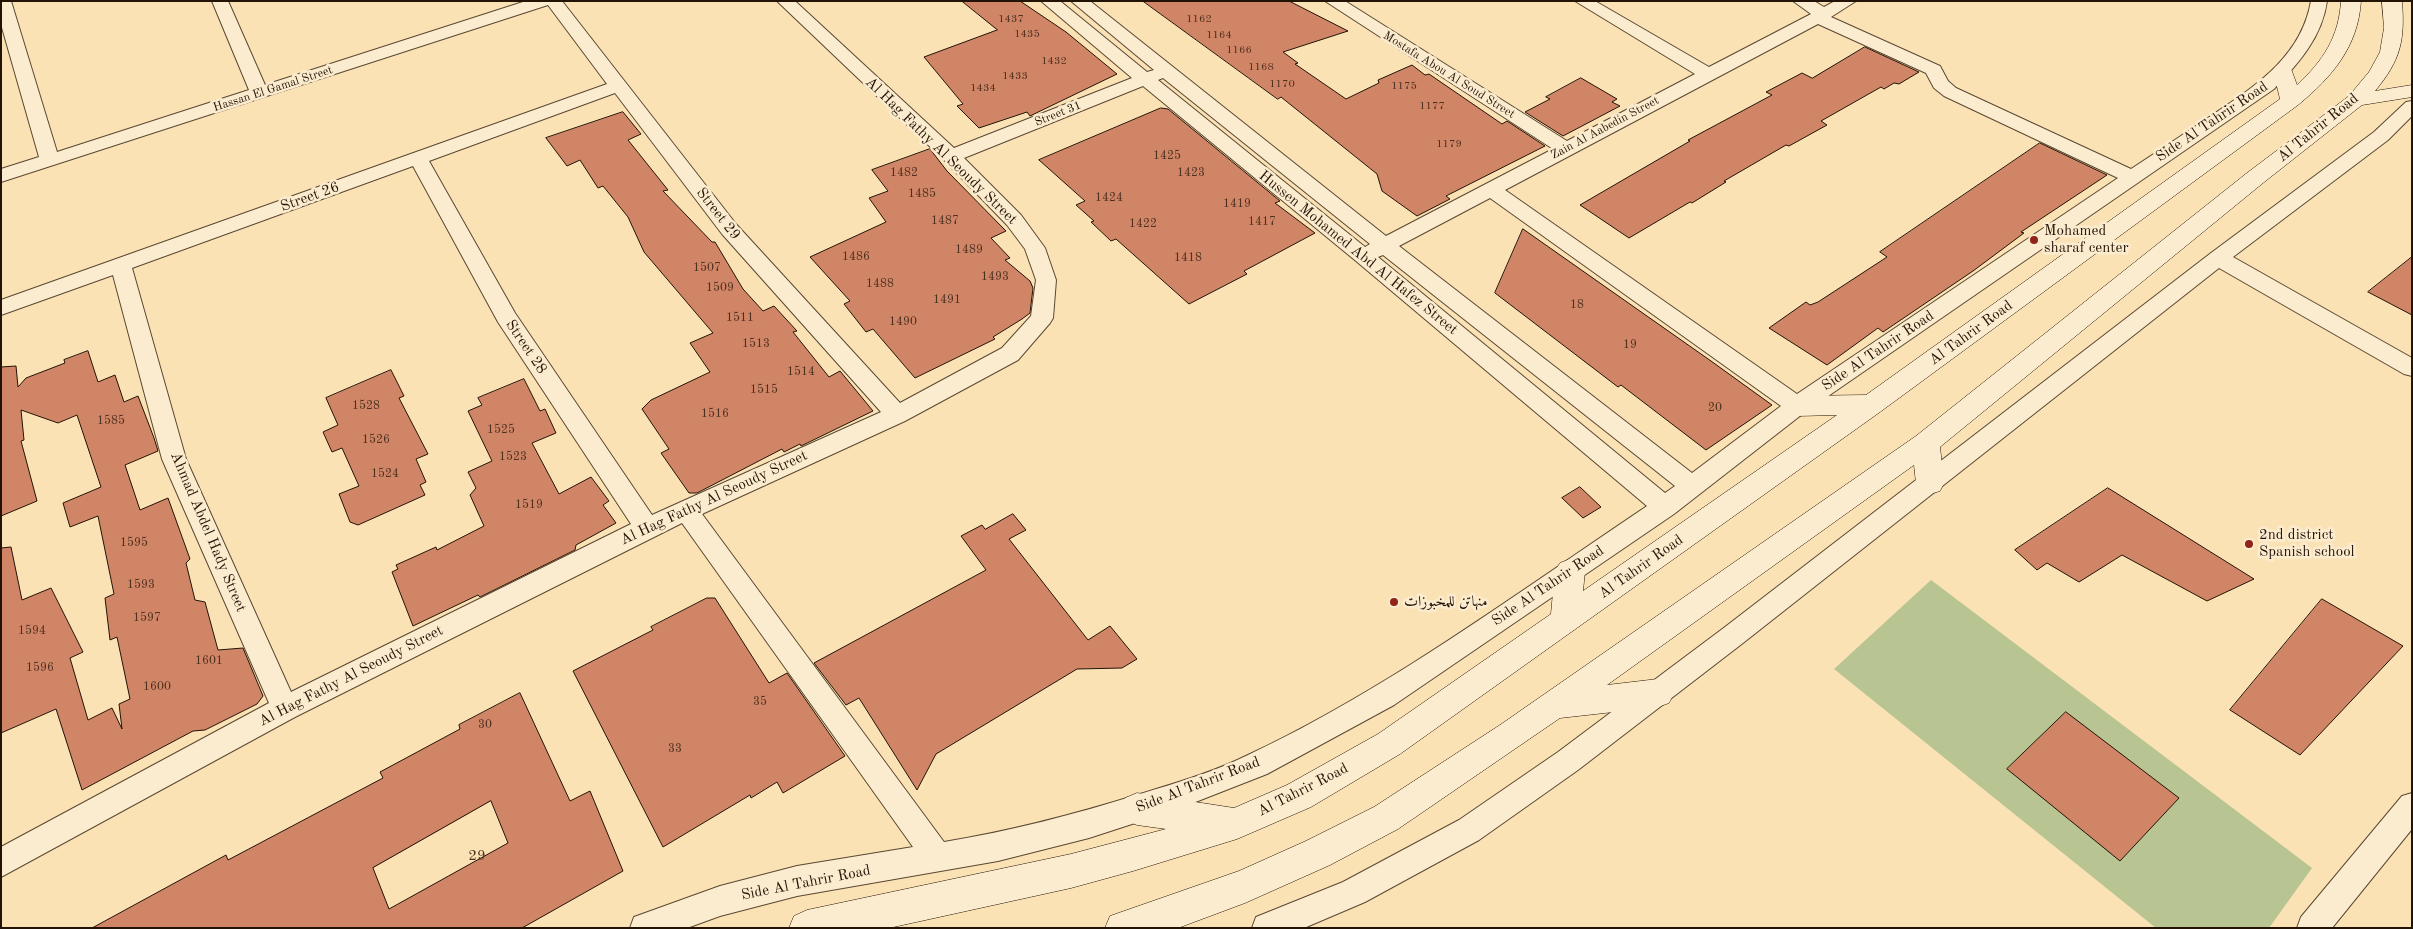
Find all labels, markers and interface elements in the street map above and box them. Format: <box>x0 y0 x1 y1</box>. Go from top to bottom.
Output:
house number: 1437 <box>998 12 1024 26</box>
house number: 1162 <box>1186 12 1212 26</box>
house number: 1435 <box>1014 27 1040 41</box>
house number: 1164 <box>1206 28 1232 42</box>
street label: Mostafa Abou Al Soud Street <box>1380 28 1518 122</box>
house number: 1166 <box>1226 43 1252 57</box>
house number: 1432 <box>1041 54 1067 68</box>
house number: 1168 <box>1248 60 1274 74</box>
street label: Hassan El Gamal Street <box>211 63 335 115</box>
house number: 1433 <box>1002 69 1028 83</box>
street label: Al Hag Fathy Al Seoudy Street <box>861 74 1021 228</box>
house number: 1170 <box>1269 77 1295 91</box>
street label: Side Al Tahrir Road <box>2152 78 2272 166</box>
house number: 1175 <box>1391 79 1417 93</box>
house number: 1434 <box>970 81 996 95</box>
street label: Al Tahrir Road <box>2274 90 2362 166</box>
street label: Zain Al Aabedin Street <box>1548 93 1662 163</box>
street label: Street 31 <box>1033 98 1083 130</box>
house number: 1177 <box>1419 99 1445 113</box>
house number: 1179 <box>1436 137 1462 151</box>
house number: 1425 <box>1153 149 1181 163</box>
house number: 1482 <box>890 166 918 180</box>
house number: 1423 <box>1177 166 1205 180</box>
street label: Hussen Mohamed Abd Al Hafez Street <box>1255 167 1461 339</box>
street label: Street 26 <box>278 178 342 216</box>
street label: Street 29 <box>692 184 744 244</box>
house number: 1485 <box>908 187 936 201</box>
house number: 1424 <box>1095 191 1123 205</box>
house number: 1419 <box>1223 197 1251 211</box>
house number: 1487 <box>931 214 959 228</box>
house number: 1417 <box>1248 215 1276 229</box>
house number: 1422 <box>1129 217 1157 231</box>
place label: Mohamed sharaf center <box>2044 222 2129 257</box>
marker: Mohamed sharaf center <box>2028 234 2040 246</box>
house number: 1489 <box>955 243 983 257</box>
house number: 1486 <box>842 250 870 264</box>
house number: 1418 <box>1174 251 1202 265</box>
house number: 1507 <box>693 261 721 275</box>
house number: 1493 <box>981 270 1009 284</box>
house number: 1488 <box>866 277 894 291</box>
house number: 1509 <box>706 281 734 295</box>
house number: 1491 <box>933 293 961 307</box>
street label: Al Tahrir Road <box>1926 297 2016 369</box>
house number: 18 <box>1570 298 1584 312</box>
street label: Side Al Tahrir Road <box>1818 307 1938 395</box>
house number: 1511 <box>726 311 754 325</box>
house number: 1490 <box>889 315 917 329</box>
street label: Street 28 <box>501 317 551 377</box>
house number: 1513 <box>742 337 770 351</box>
house number: 19 <box>1623 338 1637 352</box>
house number: 1514 <box>787 365 815 379</box>
house number: 1515 <box>750 383 778 397</box>
house number: 1528 <box>352 399 380 413</box>
house number: 20 <box>1708 401 1722 415</box>
house number: 1516 <box>701 407 729 421</box>
house number: 1585 <box>97 414 125 428</box>
house number: 1525 <box>487 423 515 437</box>
house number: 1526 <box>362 433 390 447</box>
street label: Al Hag Fathy Al Seoudy Street <box>618 447 810 549</box>
street label: Ahmad Abdel Hady Street <box>166 449 250 615</box>
house number: 1523 <box>499 450 527 464</box>
house number: 1524 <box>371 467 399 481</box>
house number: 1519 <box>515 498 543 512</box>
place label: 2nd district Spanish school <box>2259 526 2355 561</box>
street label: Al Tahrir Road <box>1595 531 1687 603</box>
house number: 1595 <box>120 536 148 550</box>
marker: 2nd district Spanish school <box>2243 538 2255 550</box>
street label: Side Al Tahrir Road <box>1488 542 1608 630</box>
house number: 1593 <box>127 578 155 592</box>
place label: منهاتن للمخبوزات <box>1404 593 1488 611</box>
marker: منهاتن للمخبوزات <box>1388 596 1400 608</box>
house number: 1597 <box>133 611 161 625</box>
street label: Al Hag Fathy Al Seoudy Street <box>256 622 446 730</box>
house number: 1594 <box>18 624 46 638</box>
house number: 1601 <box>195 654 223 668</box>
house number: 1596 <box>26 661 54 675</box>
house number: 1600 <box>143 680 171 694</box>
house number: 35 <box>753 695 767 709</box>
house number: 30 <box>478 718 492 732</box>
house number: 33 <box>668 742 682 756</box>
street label: Side Al Tahrir Road <box>1133 753 1263 817</box>
street label: Al Tahrir Road <box>1255 759 1351 821</box>
house number: 29 <box>468 847 486 865</box>
street label: Side Al Tahrir Road <box>740 862 872 904</box>

